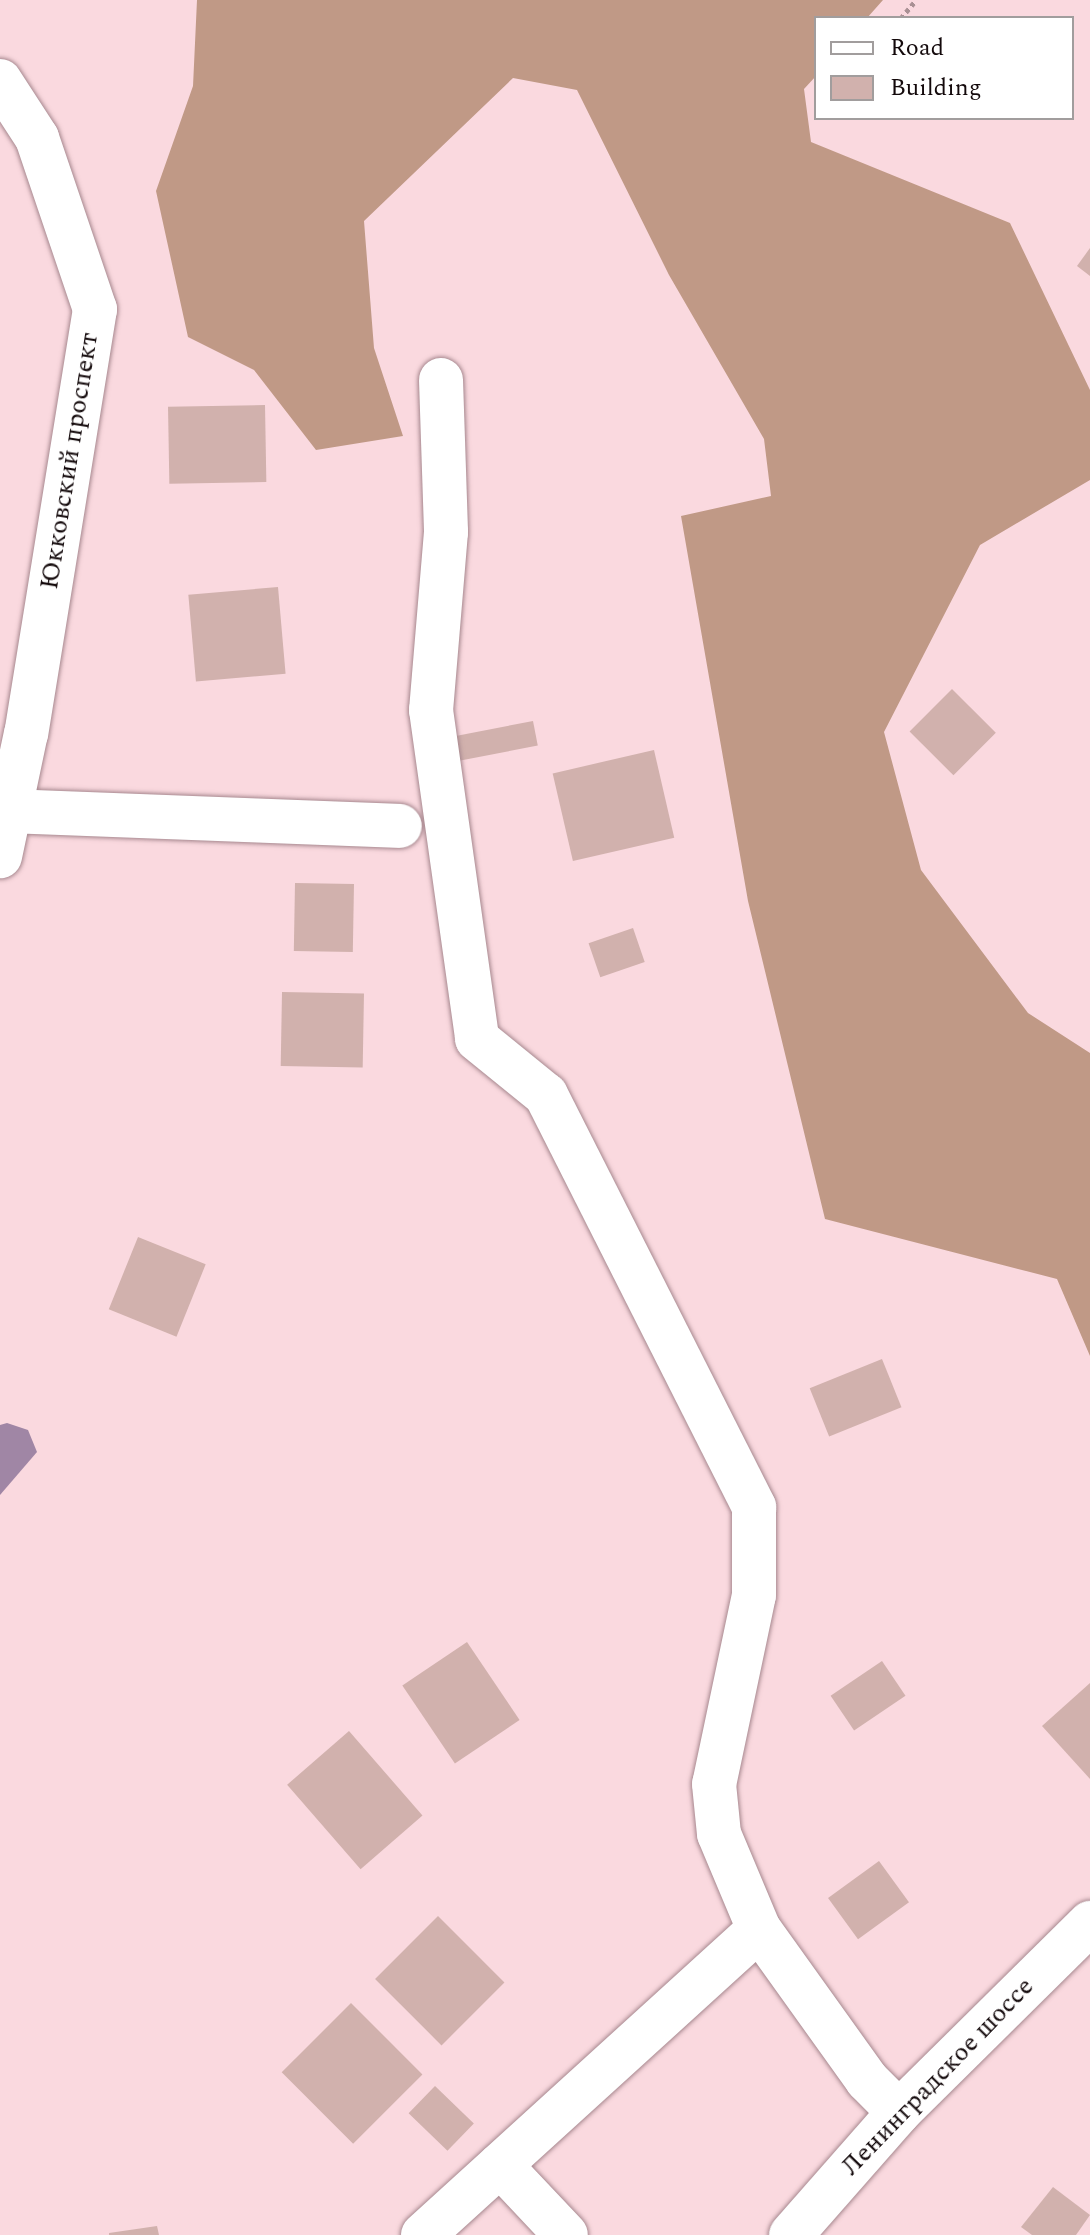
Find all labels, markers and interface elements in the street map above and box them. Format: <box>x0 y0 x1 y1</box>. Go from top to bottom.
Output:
legend <box>814 16 1074 120</box>
text: Road <box>890 30 944 66</box>
text: Building <box>890 70 982 106</box>
street label: Юкковский проспект <box>34 330 106 592</box>
street label: Ленинградское шоссе <box>835 1971 1041 2183</box>

